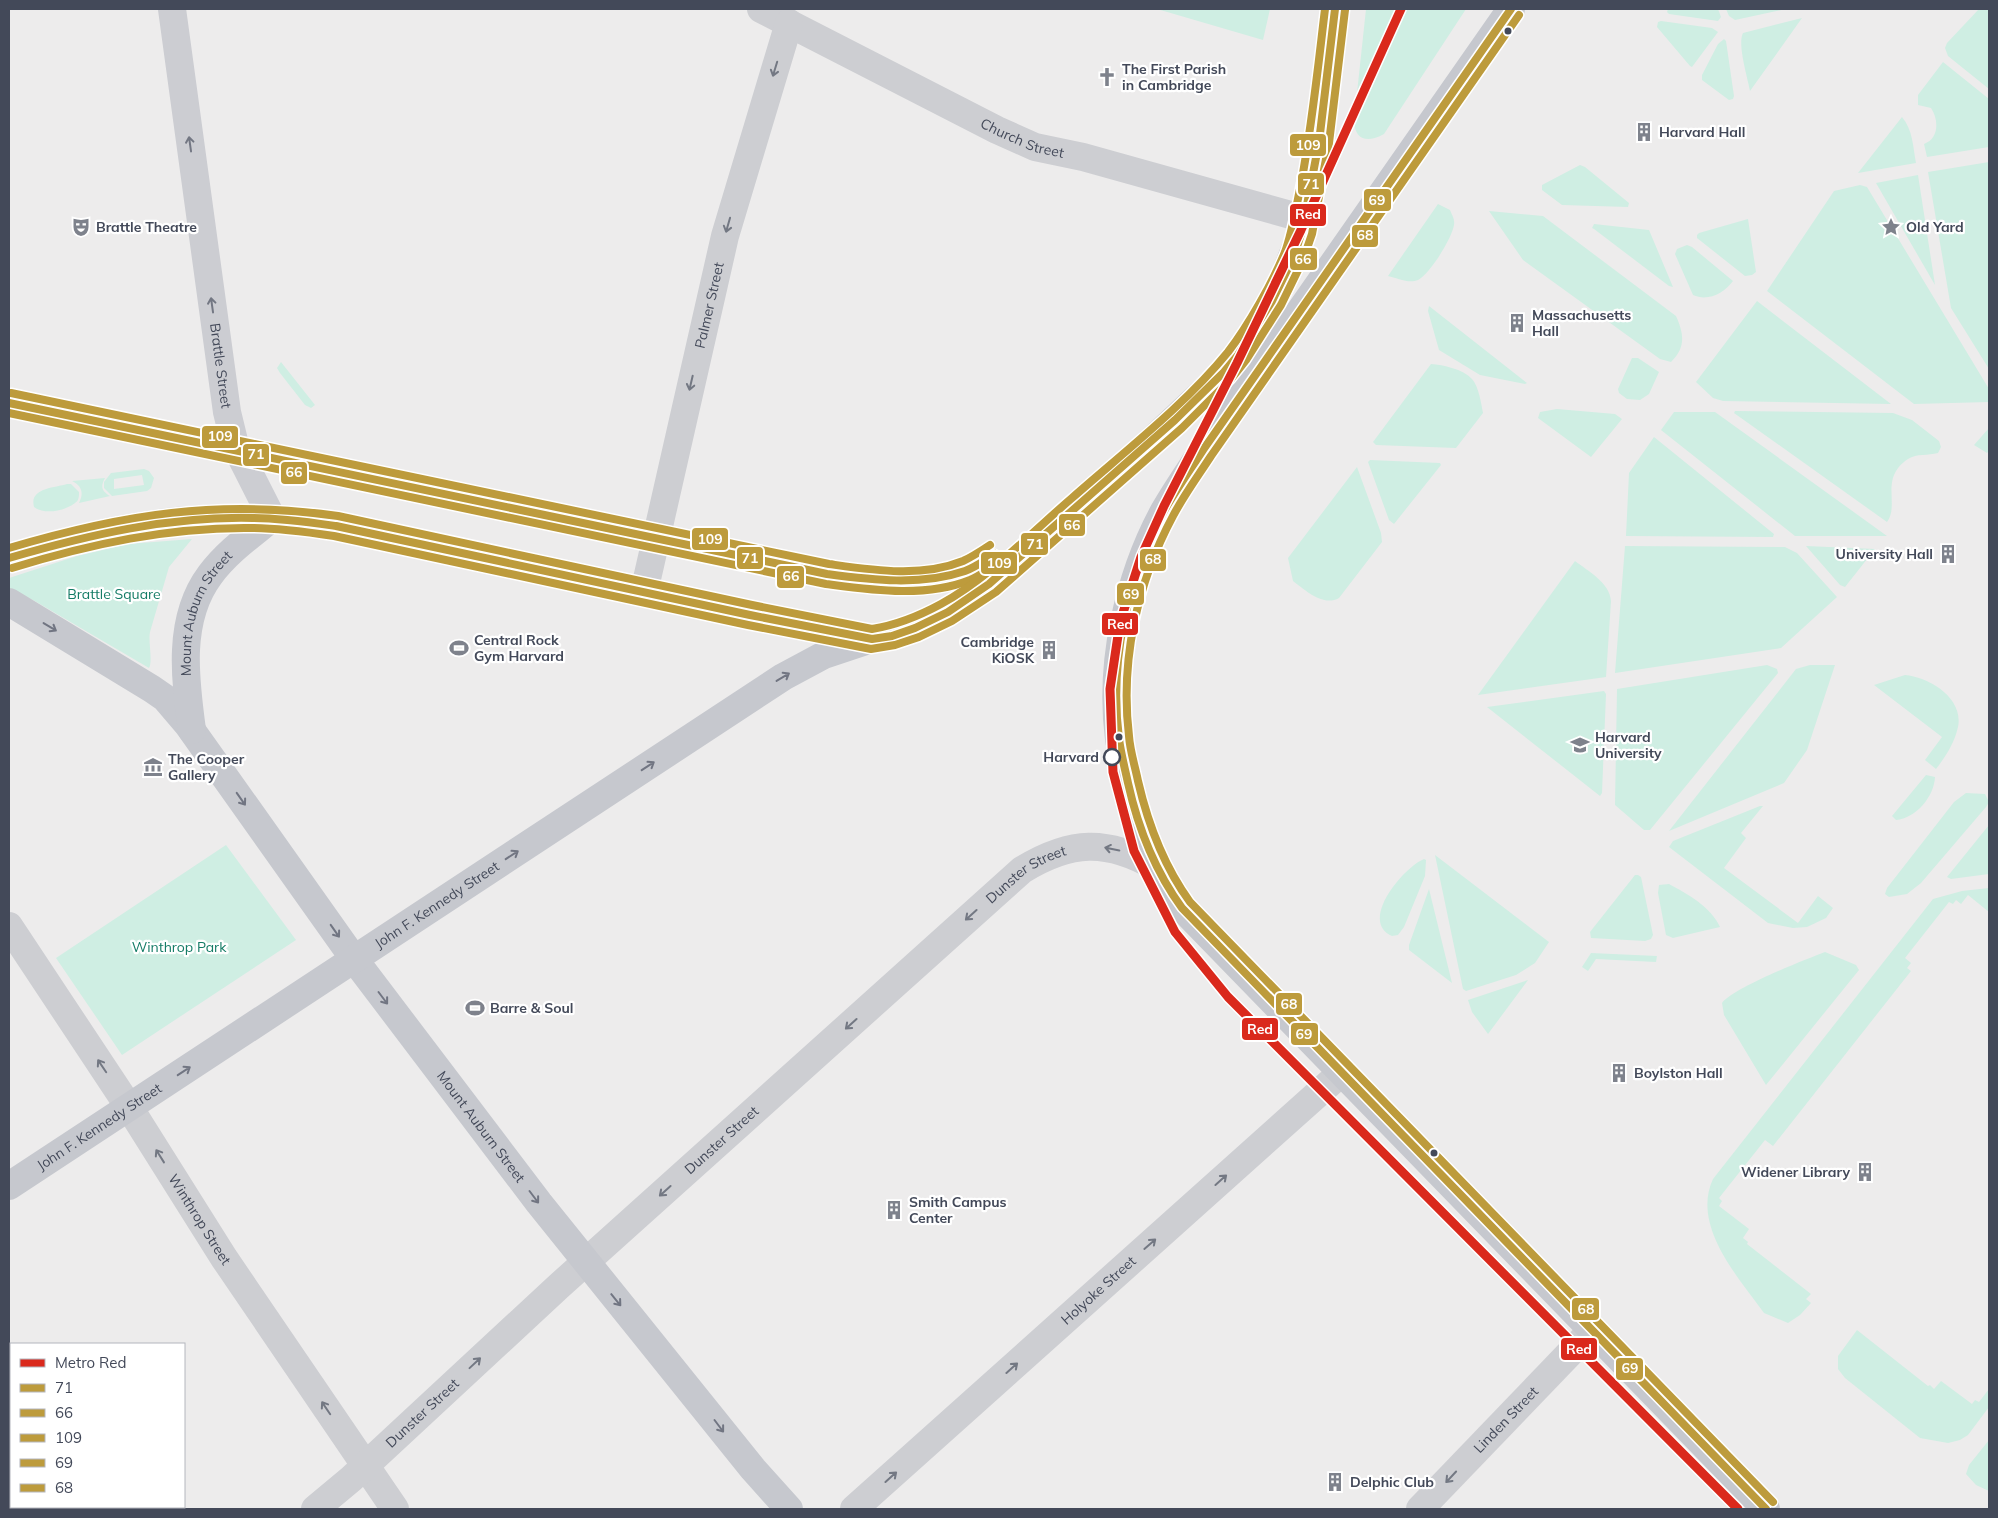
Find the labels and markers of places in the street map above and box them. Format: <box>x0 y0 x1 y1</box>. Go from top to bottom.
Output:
unlabelled marker <box>1503 26 1513 36</box>
place label: The First Parish in Cambridge <box>1122 60 1226 94</box>
church icon: The First Parish in Cambridge <box>1096 66 1118 88</box>
building icon: Harvard Hall <box>1633 121 1655 143</box>
place label: Harvard Hall <box>1659 123 1745 141</box>
theatre icon: Brattle Theatre <box>70 216 92 238</box>
place icon: Old Yard <box>1880 216 1902 238</box>
place label: Brattle Theatre <box>96 218 197 236</box>
place label: Old Yard <box>1906 218 1964 236</box>
place label: Massachusetts Hall <box>1532 306 1631 340</box>
building icon: Massachusetts Hall <box>1506 312 1528 334</box>
building icon: University Hall <box>1937 543 1959 565</box>
place label: University Hall <box>1836 545 1933 563</box>
place label: Central Rock Gym Harvard <box>474 631 564 665</box>
place label: Cambridge KiOSK <box>961 633 1035 667</box>
sports icon: Central Rock Gym Harvard <box>448 637 470 659</box>
building icon: Cambridge KiOSK <box>1038 639 1060 661</box>
place label: Harvard University <box>1595 728 1662 762</box>
unlabelled marker <box>1114 732 1124 742</box>
school or university icon: Harvard University <box>1569 734 1591 756</box>
place label: Harvard <box>1043 748 1099 766</box>
marker: Harvard <box>1103 748 1121 766</box>
place label: The Cooper Gallery <box>168 750 245 784</box>
museum icon: The Cooper Gallery <box>142 756 164 778</box>
sports icon: Barre & Soul <box>464 997 486 1019</box>
place label: Barre & Soul <box>490 999 574 1017</box>
building icon: Boylston Hall <box>1608 1062 1630 1084</box>
place label: Boylston Hall <box>1634 1064 1723 1082</box>
unlabelled marker <box>1429 1148 1439 1158</box>
building icon: Widener Library <box>1854 1161 1876 1183</box>
place label: Widener Library <box>1741 1163 1850 1181</box>
place label: Smith Campus Center <box>909 1193 1007 1227</box>
building icon: Smith Campus Center <box>883 1199 905 1221</box>
building icon: Delphic Club <box>1324 1471 1346 1493</box>
place label: Delphic Club <box>1350 1473 1434 1491</box>

